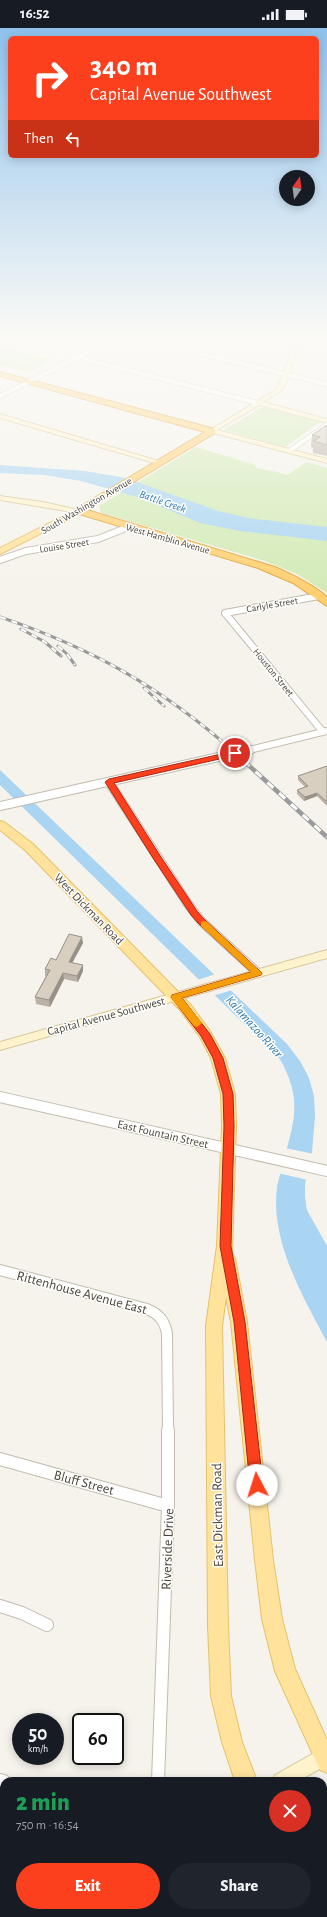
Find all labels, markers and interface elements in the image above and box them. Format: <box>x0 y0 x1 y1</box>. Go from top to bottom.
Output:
text: 16:52 <box>20 6 50 21</box>
icon: right <box>24 52 76 104</box>
text: 340 m <box>90 53 158 81</box>
text: Capital Avenue Southwest <box>90 86 272 104</box>
icon: left <box>62 128 84 150</box>
text: Then <box>24 131 54 146</box>
north arrow <box>279 170 315 206</box>
map controls <box>279 170 315 206</box>
street label: South Washington Avenue <box>40 476 134 536</box>
water label: Battle Creek <box>138 488 187 515</box>
street label: West Hamblin Avenue <box>125 522 211 556</box>
street label: Louise Street <box>39 537 90 555</box>
street label: Carlyle Street <box>246 595 299 614</box>
street label: Houston Street <box>251 647 296 699</box>
pin <box>218 736 252 770</box>
icon: arrive <box>224 742 246 764</box>
street label: West Dickman Road <box>52 871 126 947</box>
street label: Capital Avenue Southwest <box>46 994 166 1037</box>
water label: Kalamazoo River <box>223 994 285 1061</box>
street label: East Fountain Street <box>116 1118 210 1150</box>
street label: Rittenhouse Avenue East <box>15 1269 149 1317</box>
street label: East Dickman Road <box>210 1463 226 1567</box>
position arrow <box>236 1464 278 1506</box>
street label: Bluff Street <box>52 1468 116 1498</box>
street label: Riverside Drive <box>160 1508 176 1590</box>
speed limit sign: 60 <box>72 1713 124 1765</box>
text: 50 <box>28 1724 48 1744</box>
text: km/h <box>28 1744 48 1754</box>
button: close <box>269 1790 311 1832</box>
text: 2 min <box>16 1791 70 1815</box>
text: 750 m · 16:54 <box>16 1819 79 1832</box>
button: Exit <box>16 1863 160 1909</box>
button: Share <box>168 1863 311 1909</box>

